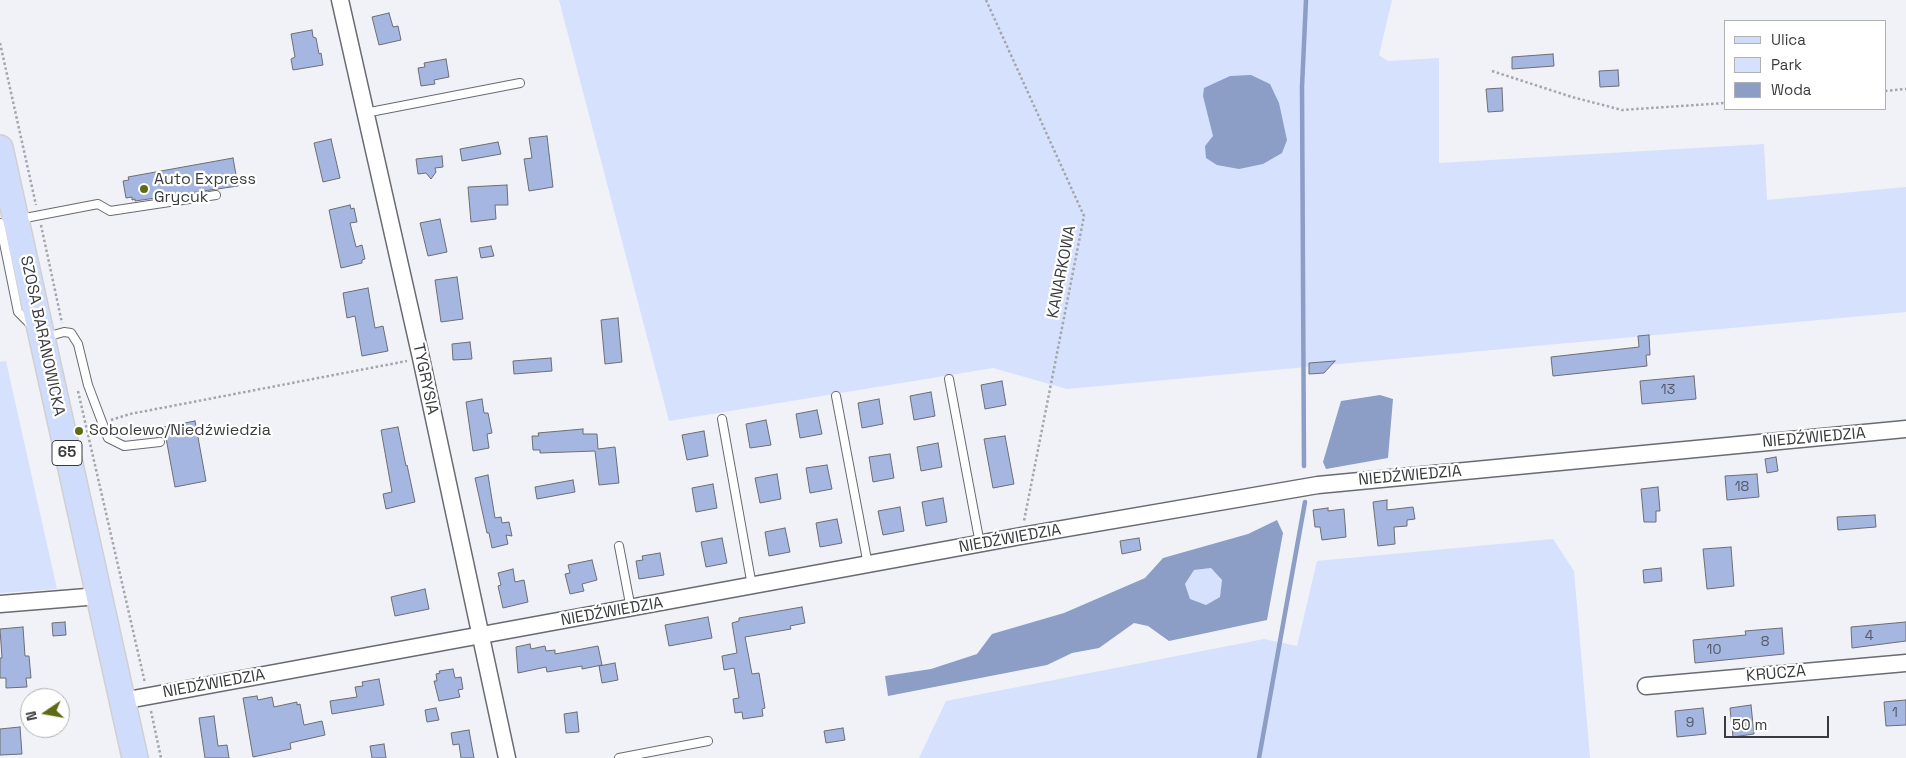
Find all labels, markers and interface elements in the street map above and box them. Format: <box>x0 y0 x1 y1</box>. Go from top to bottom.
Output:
legend <box>1724 20 1886 110</box>
text: Ulica <box>1771 30 1806 49</box>
text: Park <box>1771 55 1802 74</box>
text: Woda <box>1771 80 1811 99</box>
place label: Auto Express Grycuk <box>154 170 256 208</box>
marker: Auto Express Grycuk <box>138 183 150 195</box>
street label: KANARKOWA <box>1044 224 1080 320</box>
street label: SZOSA BARANOWICKA <box>16 254 68 418</box>
street label: TYGRYSIA <box>408 342 442 416</box>
house number: 13 <box>1661 382 1675 398</box>
place label: Sobolewo/Niedźwiedzia <box>89 421 271 441</box>
street label: NIEDŹWIEDZIA <box>1762 424 1866 452</box>
marker: Sobolewo/Niedźwiedzia <box>73 425 85 437</box>
road number: 65 <box>52 440 82 466</box>
street label: NIEDŹWIEDZIA <box>1358 462 1462 490</box>
house number: 18 <box>1735 479 1749 495</box>
street label: NIEDŹWIEDZIA <box>957 521 1063 557</box>
street label: NIEDŹWIEDZIA <box>559 594 665 630</box>
house number: 4 <box>1865 628 1873 644</box>
house number: 8 <box>1761 634 1769 650</box>
house number: 10 <box>1707 642 1721 658</box>
street label: KRUCZA <box>1745 662 1807 686</box>
street label: NIEDŹWIEDZIA <box>161 666 267 702</box>
north arrow <box>20 688 70 738</box>
house number: 1 <box>1892 705 1898 721</box>
scale bar <box>1726 706 1831 738</box>
text: N <box>22 709 41 722</box>
house number: 9 <box>1686 715 1694 731</box>
text: 50 m <box>1732 715 1767 734</box>

